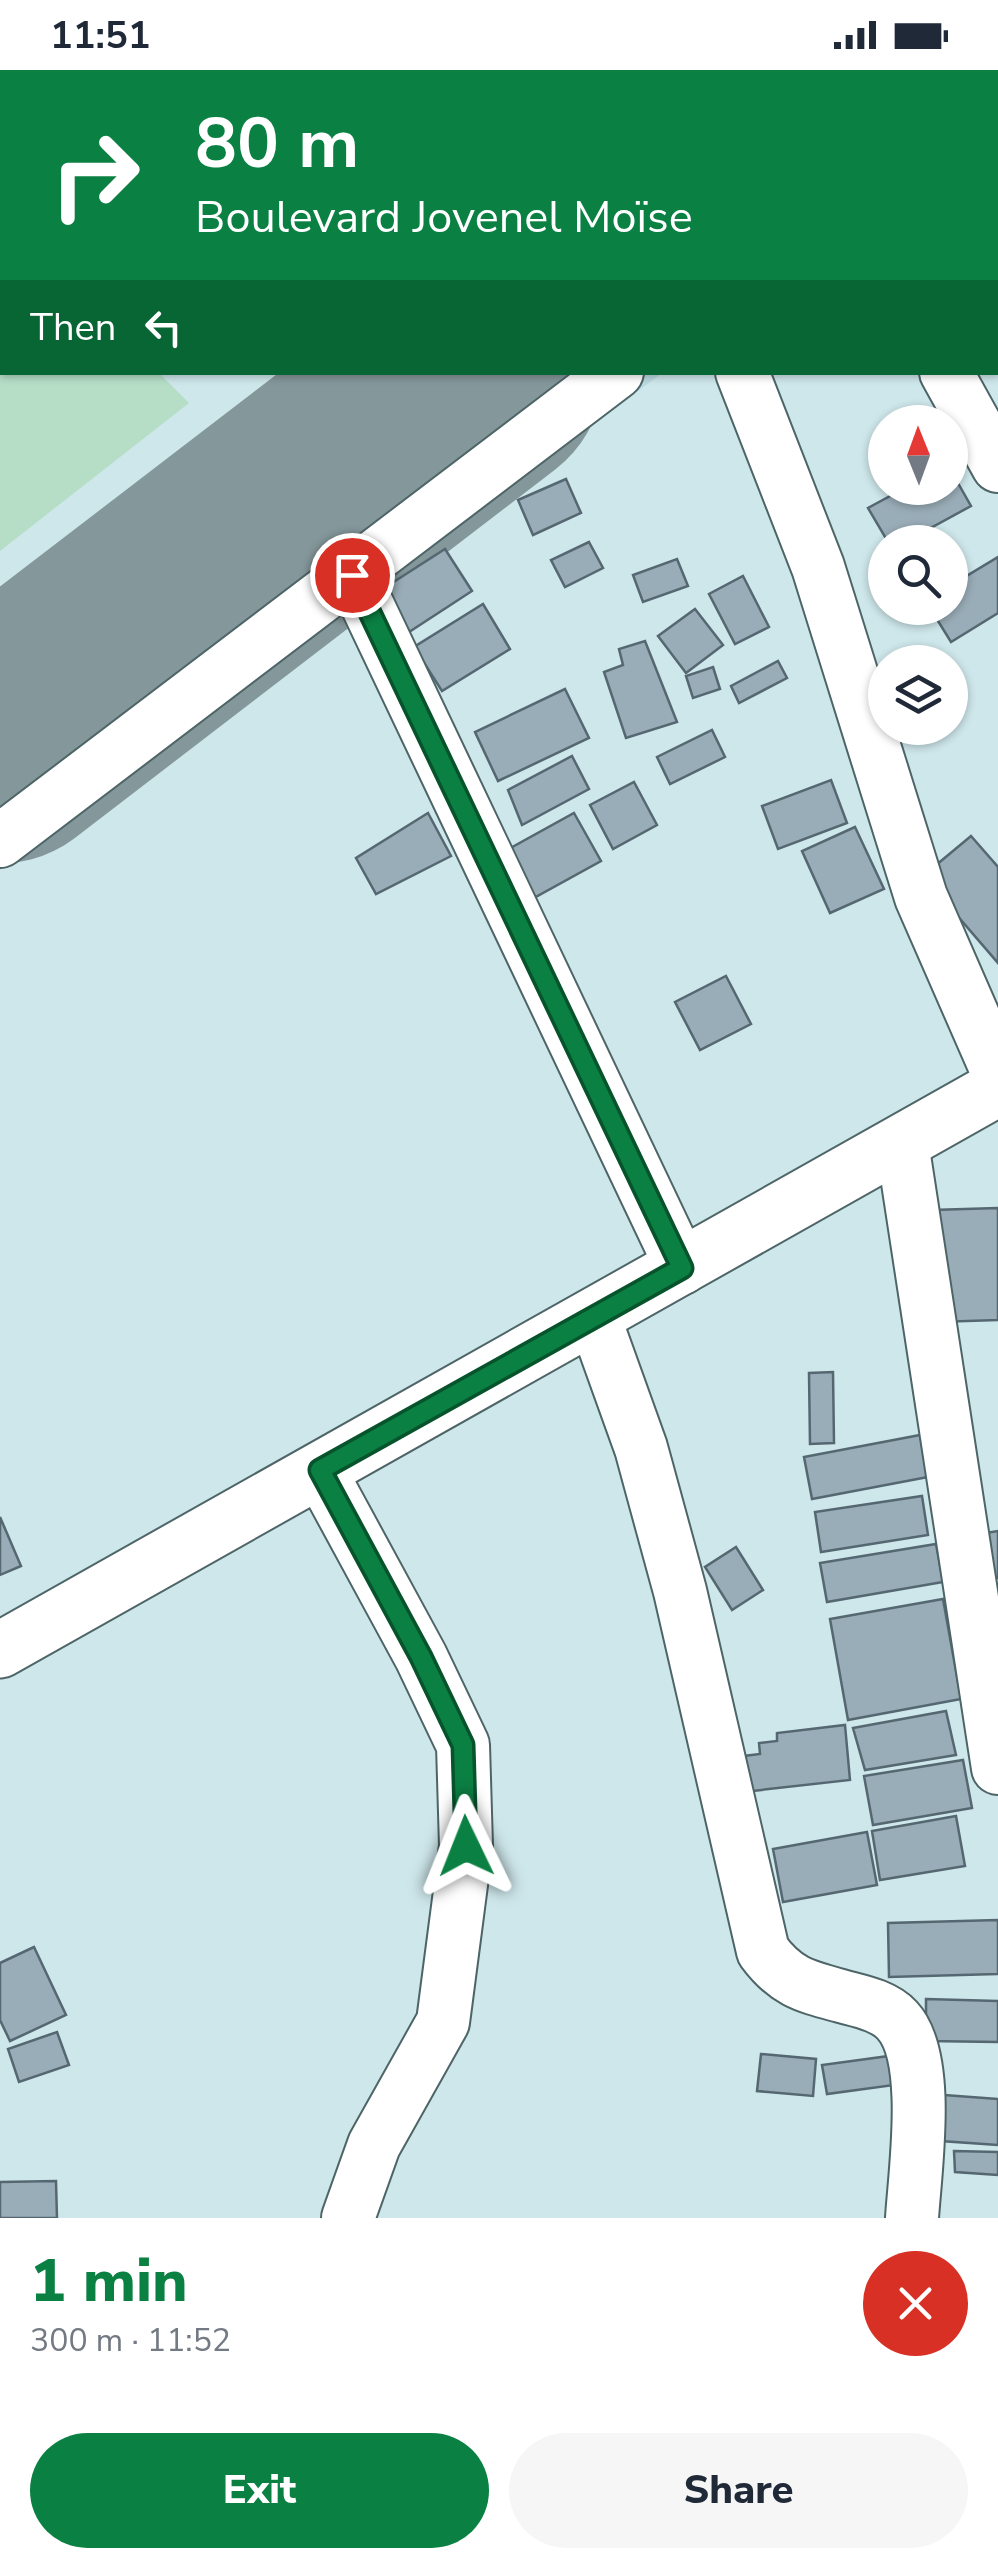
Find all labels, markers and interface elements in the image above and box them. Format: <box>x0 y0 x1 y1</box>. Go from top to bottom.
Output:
text: 11:51 <box>50 10 151 61</box>
text: 80 m <box>195 96 359 192</box>
icon: right <box>30 110 160 240</box>
text: Boulevard Jovenel Moïse <box>195 187 693 248</box>
icon: left <box>136 300 191 355</box>
text: Then <box>30 302 116 353</box>
north arrow <box>868 405 968 505</box>
map controls <box>868 405 968 745</box>
button: search <box>868 525 968 625</box>
pin <box>310 533 395 618</box>
icon: arrive <box>325 548 380 603</box>
button: layers <box>868 645 968 745</box>
position arrow <box>414 1794 518 1898</box>
text: 1 min <box>30 2240 188 2322</box>
button: close <box>863 2251 968 2356</box>
text: 300 m · 11:52 <box>30 2319 231 2362</box>
button: Exit <box>30 2433 489 2548</box>
button: Share <box>509 2433 968 2548</box>

